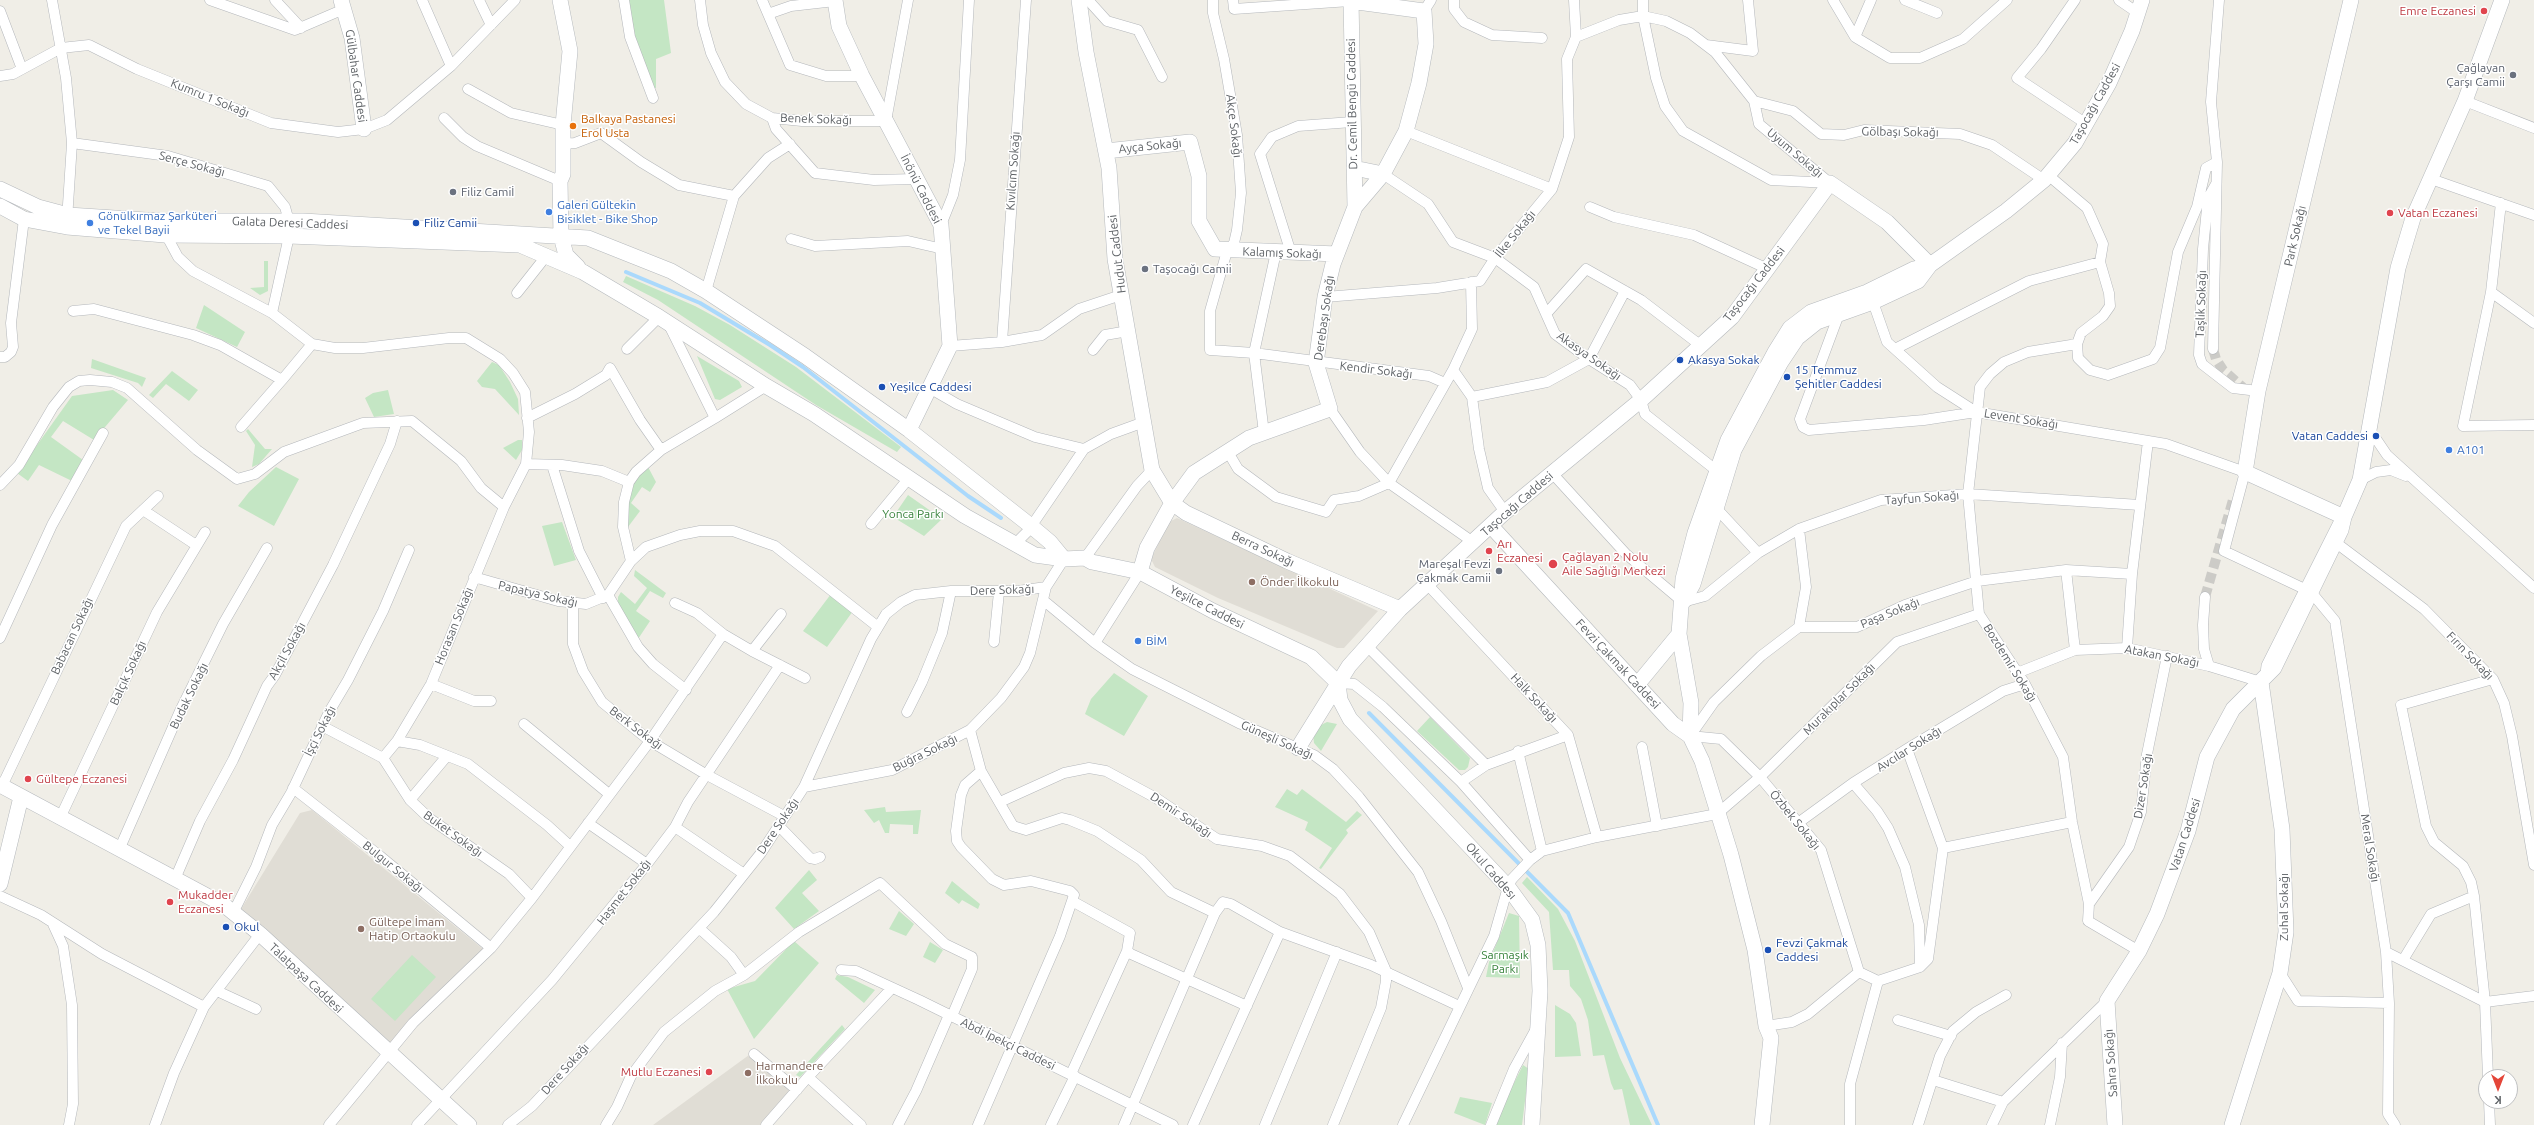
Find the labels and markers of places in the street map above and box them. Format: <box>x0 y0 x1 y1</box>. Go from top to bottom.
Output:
place label: Emre Eczanesi <box>2399 4 2476 18</box>
marker: Emre Eczanesi <box>2479 6 2489 16</box>
place label: Çağlayan Çarşı Camii <box>2446 61 2505 89</box>
marker: Çağlayan Çarşı Camii <box>2508 70 2518 80</box>
place label: Balkaya Pastanesi Erol Usta <box>581 112 676 140</box>
marker: Balkaya Pastanesi Erol Usta <box>568 121 578 131</box>
place label: Filiz Camiİ <box>461 185 514 199</box>
marker: Filiz Camiİ <box>448 187 458 197</box>
place label: Galeri Gültekin Bisiklet - Bike Shop <box>557 198 658 226</box>
place label: Vatan Eczanesi <box>2398 206 2478 220</box>
marker: Galeri Gültekin Bisiklet - Bike Shop <box>544 207 554 217</box>
marker: Vatan Eczanesi <box>2385 208 2395 218</box>
place label: Gönülkırmaz Şarküteri ve Tekel Bayii <box>98 209 217 237</box>
place label: Filiz Camii <box>424 216 477 230</box>
marker: Gönülkırmaz Şarküteri ve Tekel Bayii <box>85 218 95 228</box>
marker: Filiz Camii <box>411 218 421 228</box>
place label: Taşocağı Camii <box>1153 262 1232 276</box>
marker: Taşocağı Camii <box>1140 264 1150 274</box>
place label: Akasya Sokak <box>1688 353 1759 367</box>
marker: Akasya Sokak <box>1675 355 1685 365</box>
place label: 15 Temmuz Şehitler Caddesi <box>1795 363 1882 391</box>
marker: 15 Temmuz Şehitler Caddesi <box>1782 372 1792 382</box>
place label: Yeşilce Caddesi <box>890 380 972 394</box>
marker: Yeşilce Caddesi <box>877 382 887 392</box>
place label: Vatan Caddesi <box>2292 429 2368 443</box>
marker: Vatan Caddesi <box>2371 431 2381 441</box>
place label: A101 <box>2457 443 2485 457</box>
marker: A101 <box>2444 445 2454 455</box>
place label: Arı Eczanesi <box>1497 537 1543 565</box>
marker: Arı Eczanesi <box>1484 546 1494 556</box>
place label: Çağlayan 2 Nolu Aile Sağlığı Merkezi <box>1562 550 1666 578</box>
place label: Mareşal Fevzi Çakmak Camii <box>1416 557 1491 585</box>
marker: Çağlayan 2 Nolu Aile Sağlığı Merkezi <box>1547 558 1559 570</box>
marker: Mareşal Fevzi Çakmak Camii <box>1494 566 1504 576</box>
place label: Önder İlkokulu <box>1260 575 1339 589</box>
marker: Önder İlkokulu <box>1247 577 1257 587</box>
place label: BİM <box>1146 634 1167 648</box>
marker: BİM <box>1133 636 1143 646</box>
place label: Gültepe Eczanesi <box>36 772 127 786</box>
marker: Gültepe Eczanesi <box>23 774 33 784</box>
place label: Mukadder Eczanesi <box>178 888 233 916</box>
marker: Mukadder Eczanesi <box>165 897 175 907</box>
place label: Gültepe İmam Hatip Ortaokulu <box>369 915 456 943</box>
place label: Okul <box>234 920 259 934</box>
marker: Okul <box>221 922 231 932</box>
marker: Gültepe İmam Hatip Ortaokulu <box>356 924 366 934</box>
place label: Fevzi Çakmak Caddesi <box>1776 936 1848 964</box>
marker: Fevzi Çakmak Caddesi <box>1763 945 1773 955</box>
place label: Harmandere İlkokulu <box>756 1059 823 1087</box>
place label: Mutlu Eczanesi <box>621 1065 701 1079</box>
marker: Mutlu Eczanesi <box>704 1067 714 1077</box>
marker: Harmandere İlkokulu <box>743 1068 753 1078</box>

